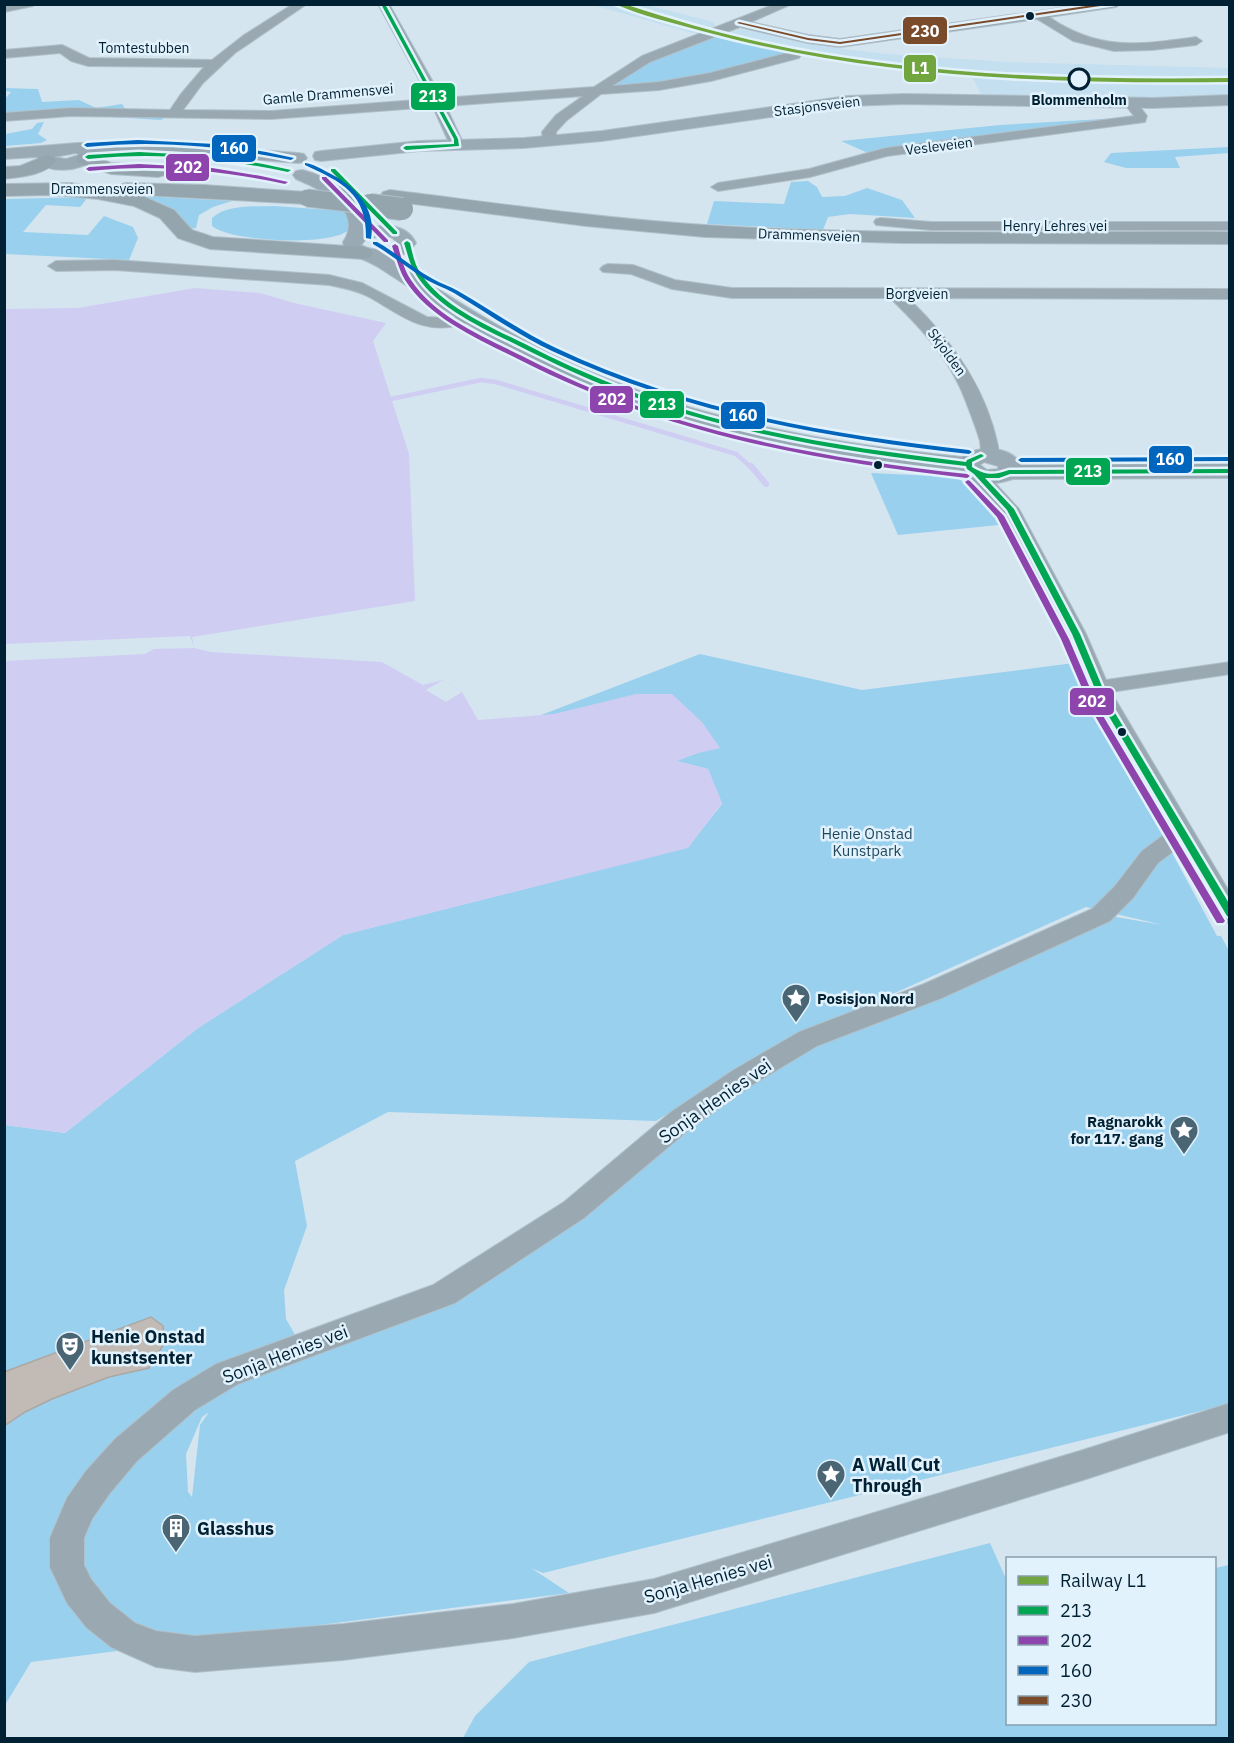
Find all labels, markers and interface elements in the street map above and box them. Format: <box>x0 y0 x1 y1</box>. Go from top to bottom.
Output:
unlabelled marker <box>1024 10 1036 22</box>
line badge: 230 <box>902 16 948 45</box>
text: 230 <box>911 21 940 41</box>
street label: Tomtestubben <box>98 39 190 57</box>
line badge: L1 <box>903 54 937 83</box>
text: L1 <box>911 58 929 78</box>
marker: Blommenholm <box>1068 68 1090 90</box>
street label: Gamle Drammensvei <box>262 79 394 109</box>
line badge: 213 <box>410 82 456 111</box>
text: 213 <box>419 86 447 106</box>
place label: Blommenholm <box>1031 91 1127 109</box>
street label: Stasjonsveien <box>773 92 861 120</box>
street label: Vesleveien <box>904 133 974 159</box>
line badge: 160 <box>211 134 257 163</box>
text: 160 <box>220 138 249 158</box>
line badge: 202 <box>165 153 210 182</box>
text: 202 <box>174 157 202 177</box>
street label: Drammensveien <box>51 180 153 198</box>
street label: Henry Lehres vei <box>1003 217 1107 235</box>
street label: Drammensveien <box>758 224 860 246</box>
street label: Borgveien <box>886 285 948 303</box>
street label: Skjolden <box>924 325 970 379</box>
line badge: 202 <box>589 385 634 414</box>
text: 202 <box>598 389 626 409</box>
line badge: 213 <box>639 390 685 419</box>
text: 213 <box>648 394 676 414</box>
line badge: 160 <box>720 401 766 430</box>
text: 160 <box>729 405 758 425</box>
line badge: 160 <box>1148 445 1193 474</box>
text: 160 <box>1156 449 1185 469</box>
line badge: 213 <box>1065 457 1111 486</box>
unlabelled marker <box>872 459 884 471</box>
text: 213 <box>1074 461 1102 481</box>
line badge: 202 <box>1069 687 1115 716</box>
text: 202 <box>1078 691 1106 711</box>
unlabelled marker <box>1116 726 1128 738</box>
park label: Henie Onstad Kunstpark <box>821 824 913 860</box>
place icon: Posisjon Nord <box>780 982 812 1024</box>
place label: Posisjon Nord <box>817 989 914 1008</box>
street label: Sonja Henies vei <box>654 1054 776 1148</box>
place label: Ragnarokk for 117. gang <box>1070 1112 1164 1148</box>
place icon: Ragnarokk for 117. gang <box>1168 1114 1200 1156</box>
street label: Sonja Henies vei <box>219 1320 351 1388</box>
place label: Henie Onstad kunstsenter <box>91 1325 205 1369</box>
theatre icon: Henie Onstad kunstsenter <box>54 1330 86 1372</box>
place label: A Wall Cut Through <box>852 1453 940 1497</box>
place icon: A Wall Cut Through <box>815 1458 847 1500</box>
building icon: Glasshus <box>160 1512 192 1554</box>
place label: Glasshus <box>197 1517 274 1540</box>
street label: Sonja Henies vei <box>641 1550 775 1608</box>
legend <box>1006 1557 1216 1725</box>
text: Railway L1 <box>1060 1569 1147 1592</box>
text: 213 <box>1060 1599 1092 1622</box>
text: 202 <box>1060 1629 1092 1652</box>
text: 160 <box>1060 1659 1092 1682</box>
text: 230 <box>1060 1689 1092 1712</box>

